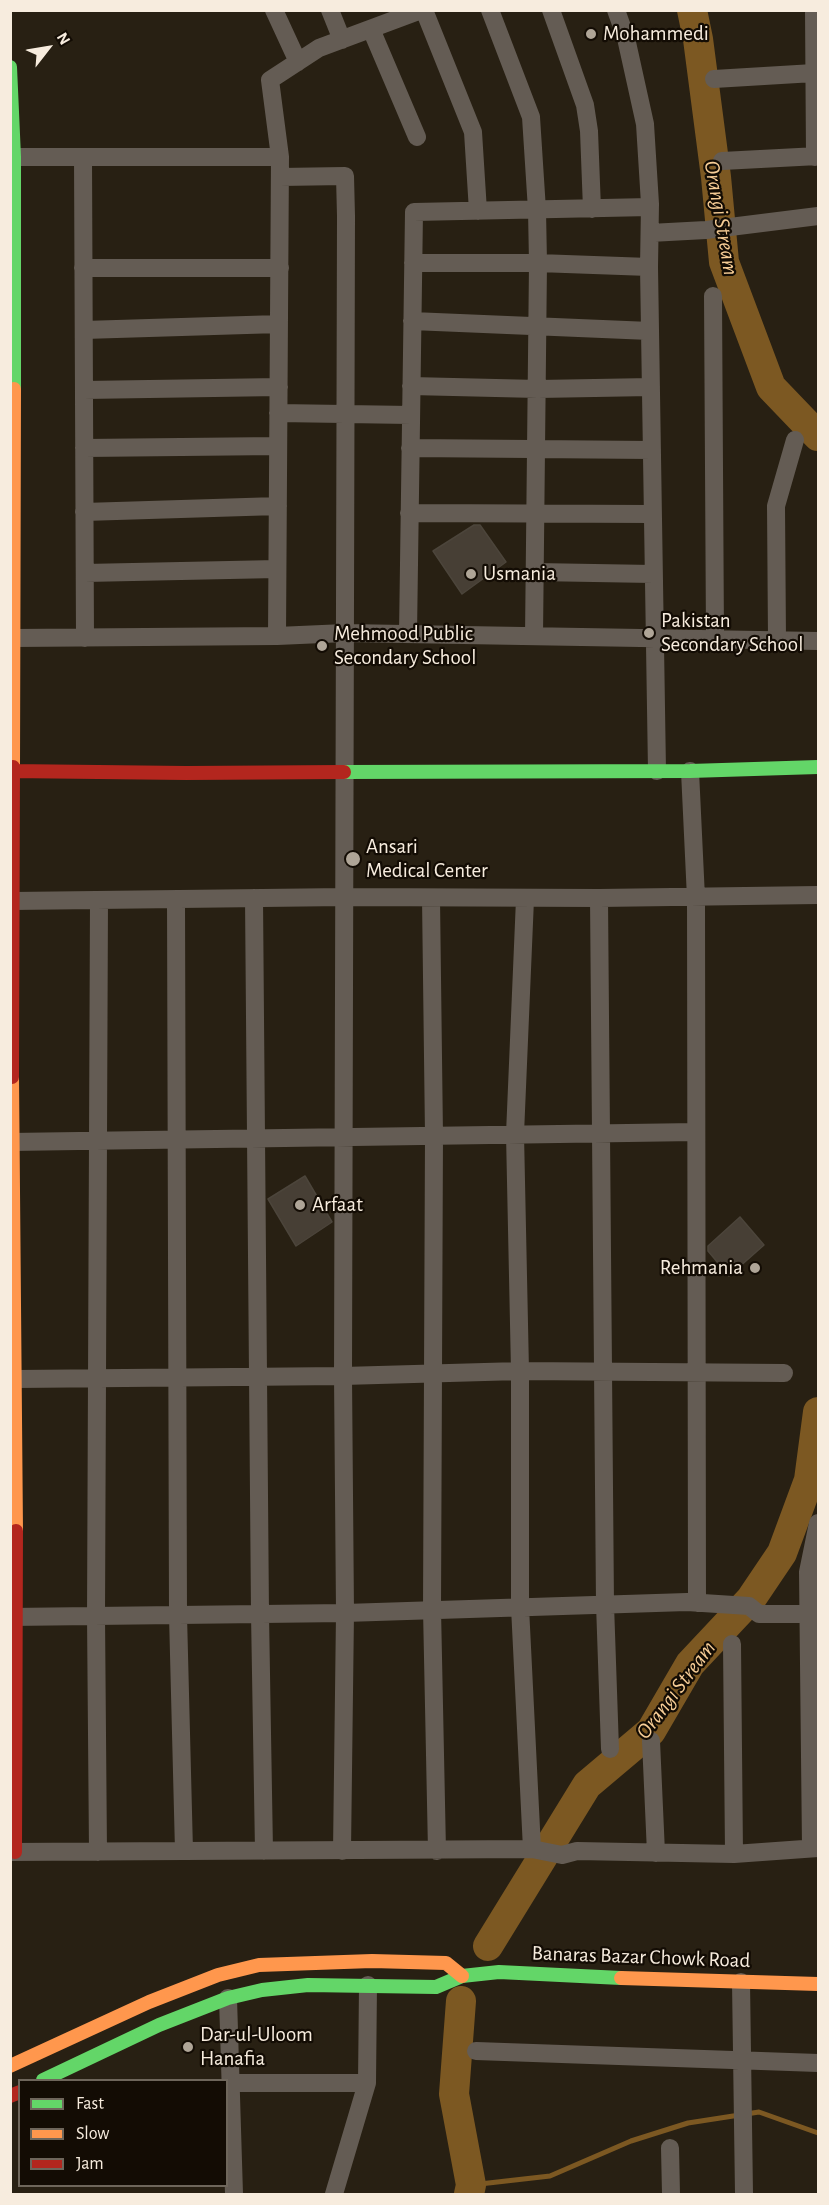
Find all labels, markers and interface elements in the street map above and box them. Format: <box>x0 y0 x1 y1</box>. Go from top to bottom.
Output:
north arrow <box>18 18 78 78</box>
place label: Mohammedi <box>603 21 709 47</box>
marker: Mohammedi <box>584 27 598 41</box>
text: N <box>54 30 73 48</box>
water label: Orangi Stream <box>698 158 744 278</box>
place label: Usmania <box>483 561 556 587</box>
marker: Usmania <box>464 567 478 581</box>
place label: Pakistan Secondary School <box>661 608 803 658</box>
place label: Mehmood Public Secondary School <box>334 621 476 671</box>
marker: Pakistan Secondary School <box>642 626 656 640</box>
marker: Mehmood Public Secondary School <box>315 639 329 653</box>
place label: Ansari Medical Center <box>366 834 488 884</box>
marker: Ansari Medical Center <box>344 850 362 868</box>
place label: Arfaat <box>312 1192 363 1218</box>
marker: Arfaat <box>293 1198 307 1212</box>
place label: Rehmania <box>660 1255 743 1281</box>
marker: Rehmania <box>748 1261 762 1275</box>
water label: Orangi Stream <box>630 1636 722 1744</box>
street label: Banaras Bazar Chowk Road <box>531 1941 751 1973</box>
place label: Dar-ul-Uloom Hanafia <box>200 2022 313 2072</box>
marker: Dar-ul-Uloom Hanafia <box>181 2040 195 2054</box>
legend <box>18 2079 228 2187</box>
text: Fast <box>76 2095 104 2113</box>
text: Slow <box>76 2125 109 2143</box>
text: Jam <box>76 2155 104 2173</box>

